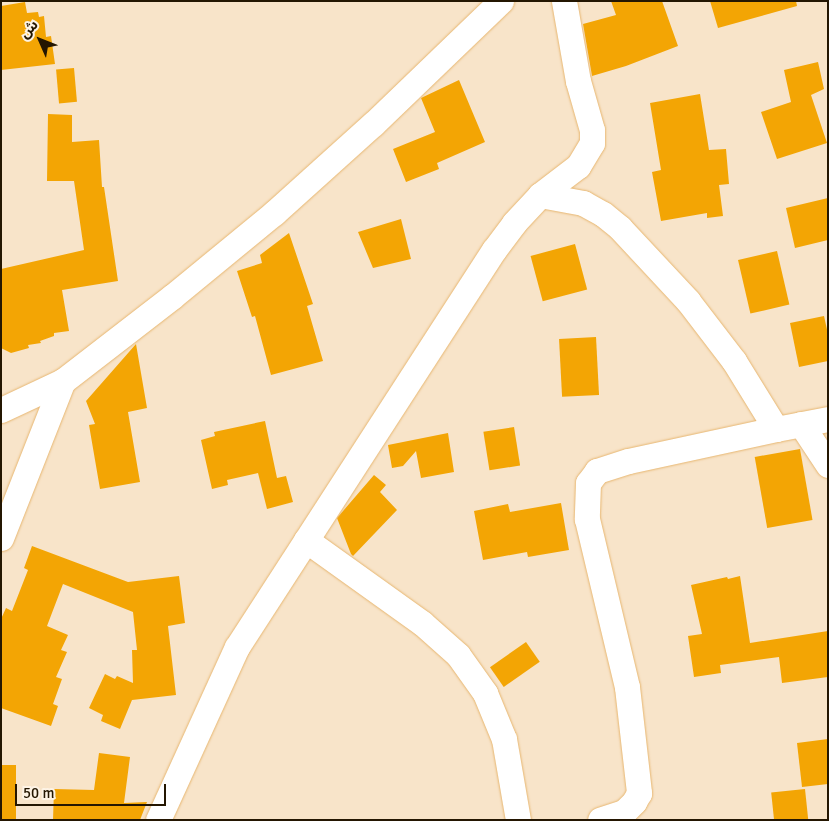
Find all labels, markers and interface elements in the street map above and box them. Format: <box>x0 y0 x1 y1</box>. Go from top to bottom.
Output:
north arrow <box>15 15 65 65</box>
text: ش <box>16 16 42 42</box>
scale bar <box>18 774 169 806</box>
text: 50 m <box>23 784 54 802</box>

